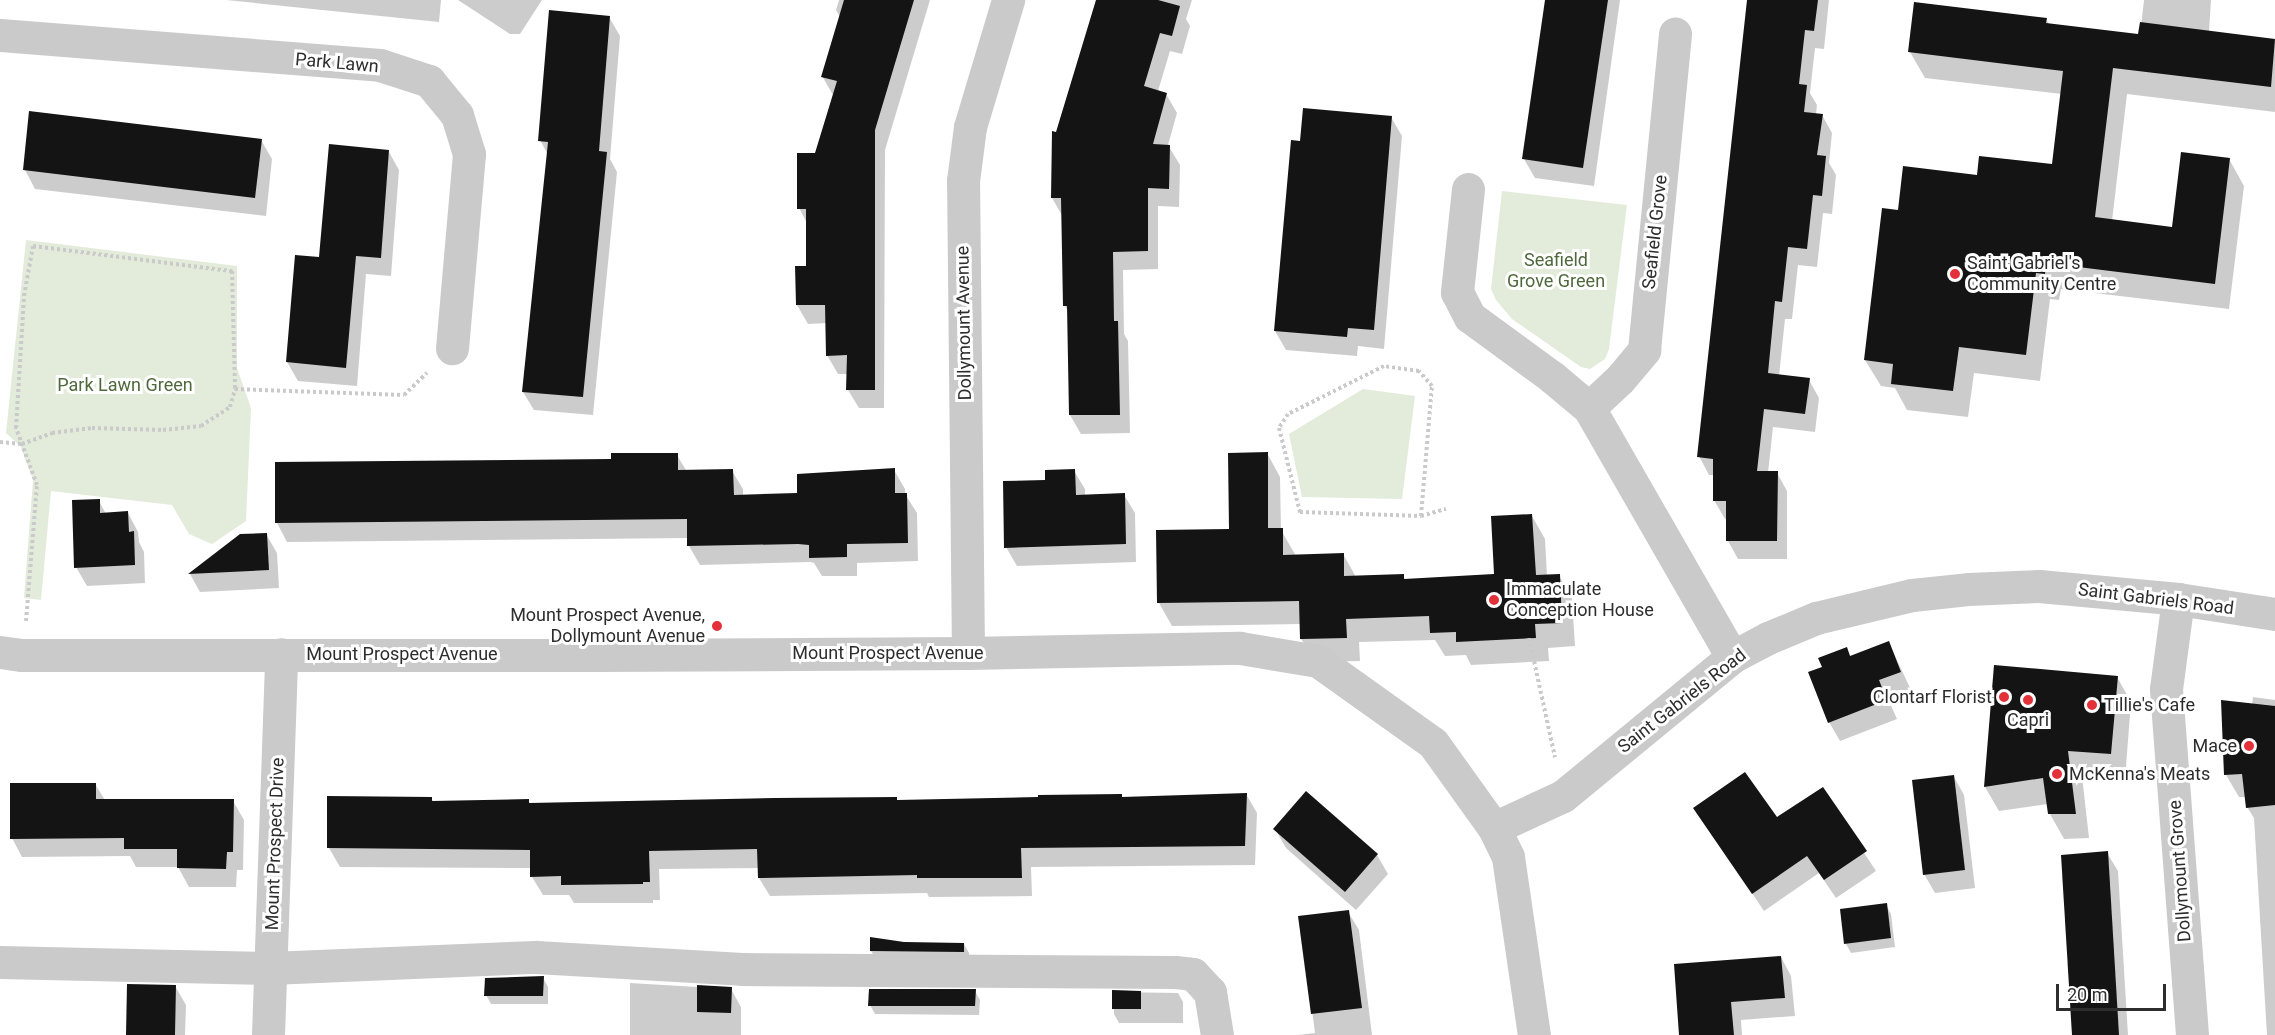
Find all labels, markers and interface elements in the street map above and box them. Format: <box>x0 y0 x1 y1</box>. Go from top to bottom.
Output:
street label: Park Lawn <box>294 49 380 77</box>
street label: Seafield Grove <box>1638 174 1672 290</box>
street label: Dollymount Avenue <box>952 246 976 400</box>
park label: Seafield Grove Green <box>1507 250 1605 292</box>
place label: Saint Gabriel's Community Centre <box>1967 253 2116 296</box>
marker: Saint Gabriel's Community Centre <box>1948 267 1962 281</box>
park label: Park Lawn Green <box>57 374 193 396</box>
place label: Immaculate Conception House <box>1506 579 1654 622</box>
street label: Saint Gabriels Road <box>2077 579 2235 619</box>
marker: Immaculate Conception House <box>1487 593 1501 607</box>
place label: Mount Prospect Avenue, Dollymount Avenue <box>510 605 705 648</box>
marker: Mount Prospect Avenue, Dollymount Avenue <box>710 619 724 633</box>
street label: Mount Prospect Avenue <box>792 642 984 664</box>
street label: Mount Prospect Avenue <box>306 643 498 665</box>
street label: Saint Gabriels Road <box>1614 644 1750 758</box>
place label: Clontarf Florist <box>1873 686 1992 708</box>
marker: Clontarf Florist <box>1997 690 2011 704</box>
marker: Capri <box>2021 693 2035 707</box>
place label: Tillie's Cafe <box>2104 694 2195 716</box>
marker: Tillie's Cafe <box>2085 698 2099 712</box>
place label: Capri <box>2007 709 2049 731</box>
place label: Mace <box>2193 735 2237 757</box>
marker: Mace <box>2242 739 2256 753</box>
street label: Mount Prospect Drive <box>261 757 289 931</box>
place label: McKenna's Meats <box>2069 763 2210 785</box>
marker: McKenna's Meats <box>2050 767 2064 781</box>
street label: Dollymount Grove <box>2164 799 2196 943</box>
scale bar <box>2059 972 2168 1010</box>
text: 20 m <box>2067 984 2107 1005</box>

